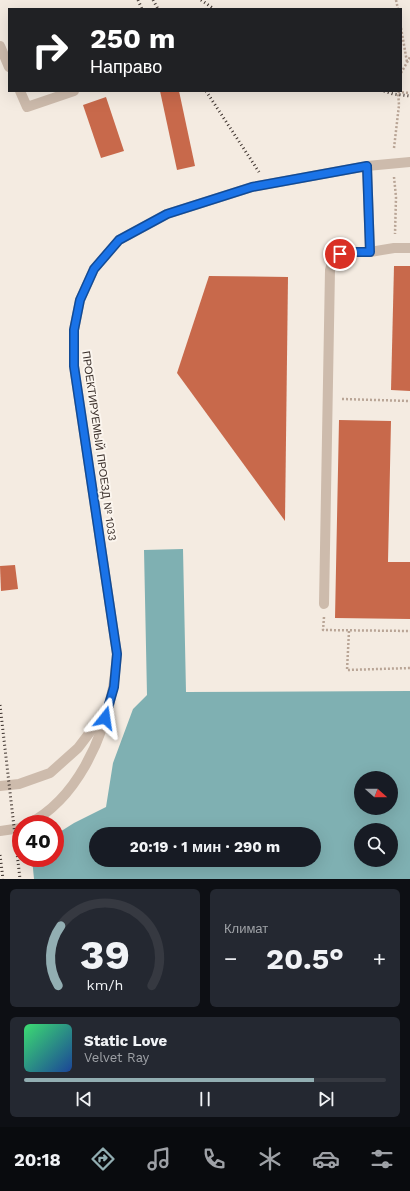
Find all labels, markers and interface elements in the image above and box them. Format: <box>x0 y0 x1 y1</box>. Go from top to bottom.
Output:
text: 250 m <box>90 22 175 55</box>
icon: right <box>24 24 76 76</box>
text: Направо <box>90 56 162 77</box>
pin <box>323 237 357 271</box>
icon: arrive <box>329 243 351 265</box>
street label: ПРОЕКТИРУЕМЫЙ ПРОЕЗД № 1033 <box>79 350 119 542</box>
position arrow <box>84 697 126 739</box>
north arrow <box>354 771 398 815</box>
map controls <box>354 771 398 867</box>
speed limit sign: 40 <box>12 815 64 867</box>
button: search <box>354 823 398 867</box>
text: 20:19 · 1 мин · 290 m <box>130 838 280 856</box>
text: Климат <box>224 921 268 936</box>
text: 39 <box>80 930 130 979</box>
text: 20.5° <box>266 941 344 976</box>
text: − <box>224 946 237 971</box>
text: + <box>373 946 386 971</box>
text: km/h <box>87 977 123 993</box>
text: Static Love <box>84 1032 167 1050</box>
text: Velvet Ray <box>84 1050 149 1065</box>
icon: previous <box>73 1088 95 1110</box>
icon: pause <box>194 1088 216 1110</box>
icon: next <box>315 1088 337 1110</box>
icon: directions <box>89 1145 117 1173</box>
icon: music <box>145 1145 173 1173</box>
icon: phone <box>200 1145 228 1173</box>
icon: climate <box>256 1145 284 1173</box>
icon: car <box>312 1145 340 1173</box>
icon: filters <box>368 1145 396 1173</box>
text: 20:18 <box>14 1149 61 1170</box>

